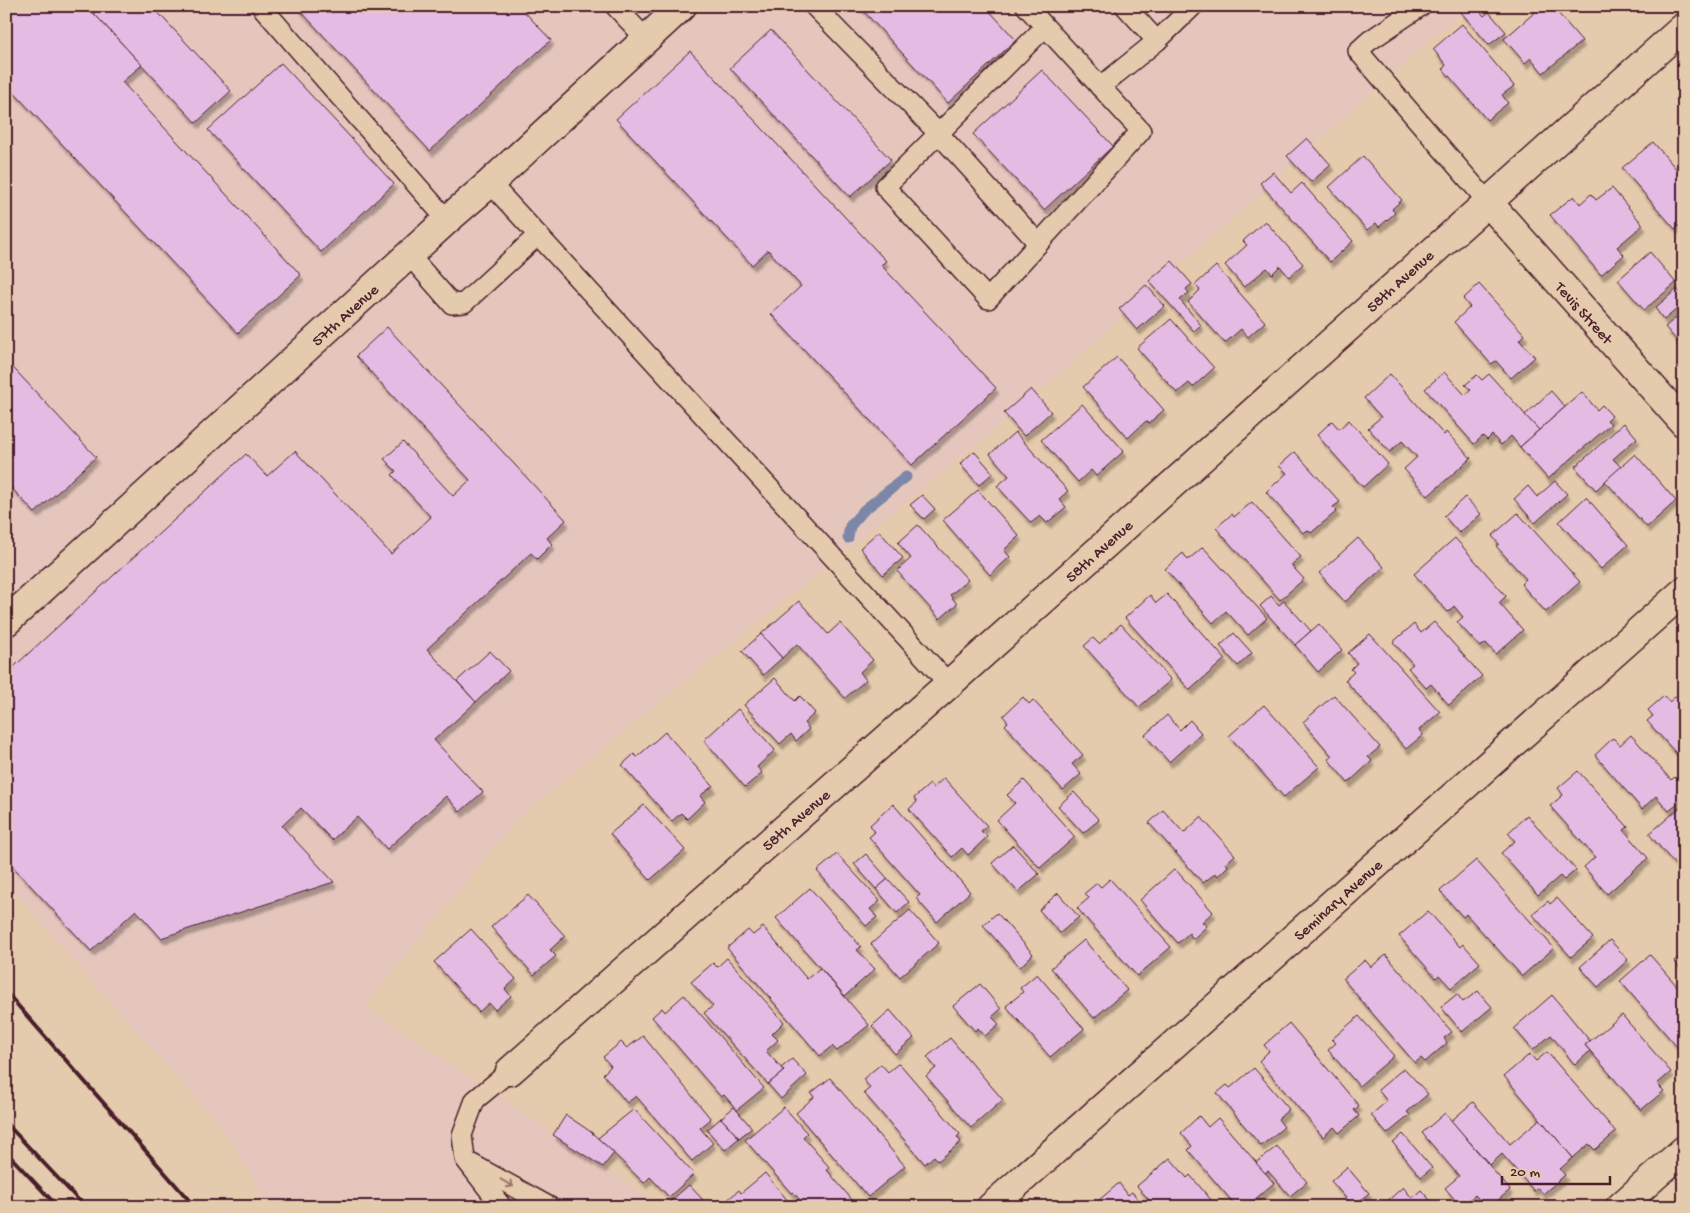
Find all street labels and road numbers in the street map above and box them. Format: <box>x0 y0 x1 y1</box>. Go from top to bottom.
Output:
street label: 58th Avenue <box>1364 247 1440 318</box>
street label: Tevis Street <box>1549 279 1616 351</box>
street label: 57th Avenue <box>309 281 384 352</box>
street label: 58th Avenue <box>1063 517 1139 588</box>
street label: 58th Avenue <box>759 786 836 856</box>
street label: Seminary Avenue <box>1291 856 1388 946</box>

